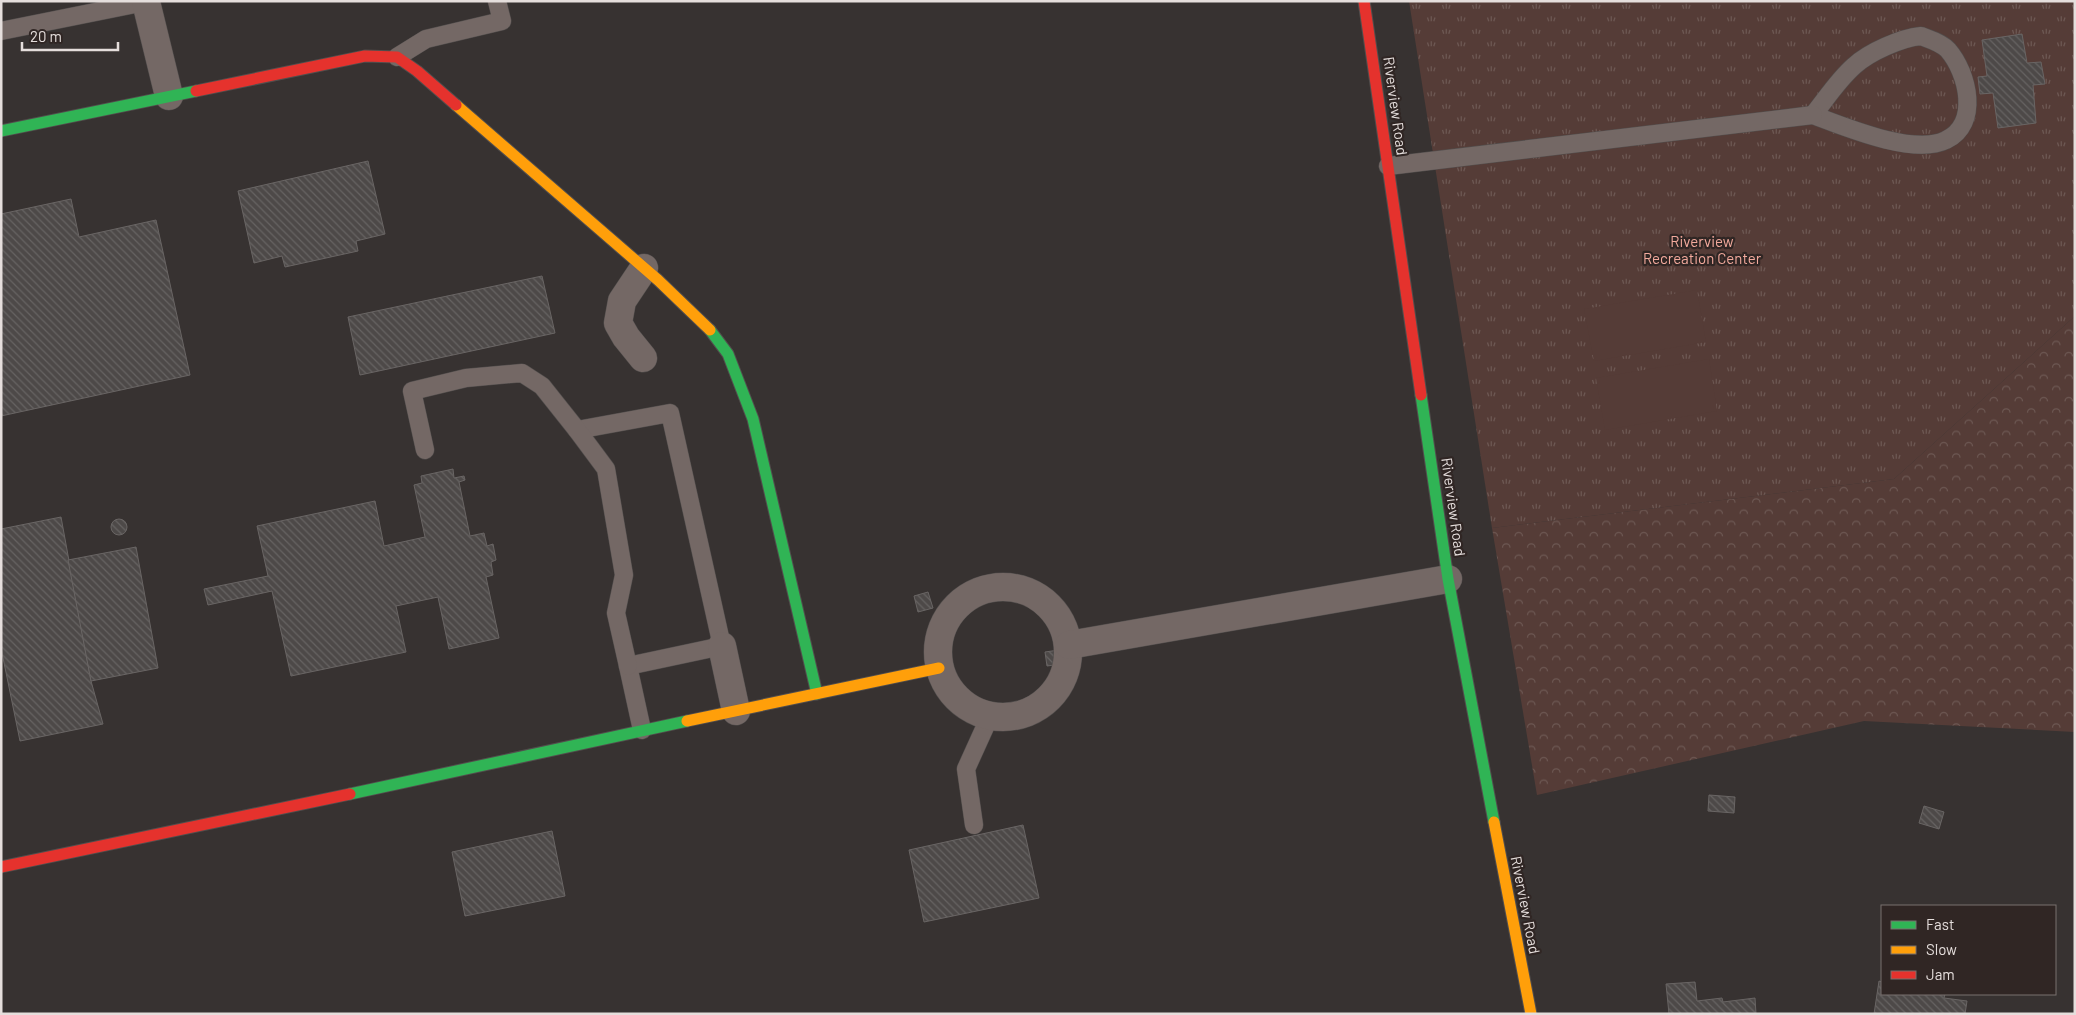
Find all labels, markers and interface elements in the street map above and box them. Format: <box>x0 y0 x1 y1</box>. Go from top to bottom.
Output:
scale bar <box>22 20 119 52</box>
text: 20 m <box>30 27 62 45</box>
street label: Riverview Road <box>1380 55 1412 156</box>
park label: Riverview Recreation Center <box>1643 232 1762 267</box>
street label: Riverview Road <box>1438 456 1470 557</box>
street label: Riverview Road <box>1508 854 1544 955</box>
legend <box>1881 905 2056 995</box>
text: Fast <box>1926 915 1954 933</box>
text: Slow <box>1926 940 1957 958</box>
text: Jam <box>1926 965 1955 983</box>

